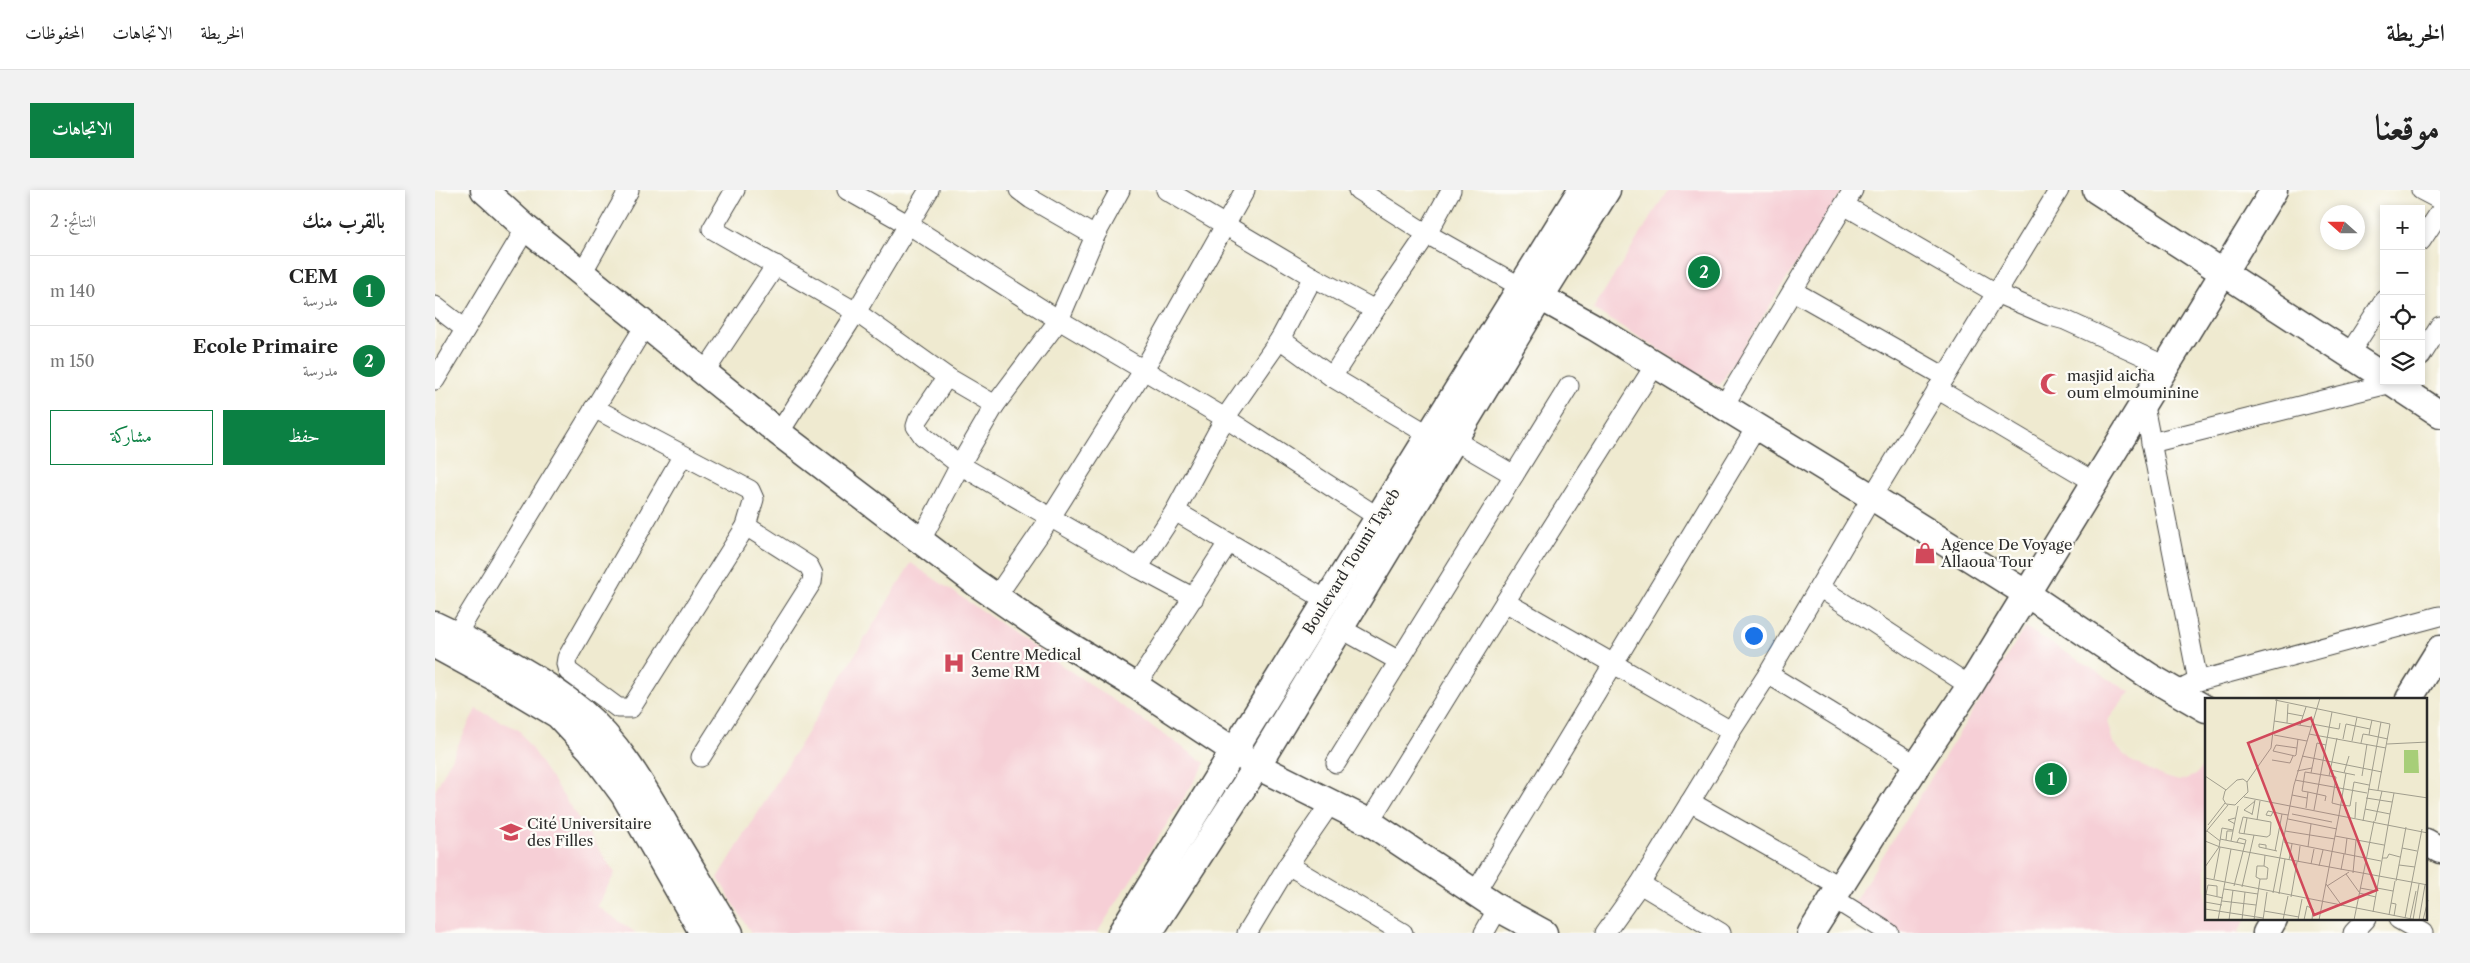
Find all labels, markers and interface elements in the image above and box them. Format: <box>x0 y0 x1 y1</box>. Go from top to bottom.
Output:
text: الخريطة <box>2387 18 2445 47</box>
text: المحفوظات <box>25 22 84 44</box>
text: الاتجاهات <box>112 22 172 44</box>
text: الخريطة <box>200 22 244 44</box>
button: الاتجاهات <box>30 103 134 158</box>
text: موقعنا <box>2375 105 2440 148</box>
north arrow <box>2320 205 2365 250</box>
map controls <box>2380 205 2425 385</box>
button: + <box>2380 205 2425 250</box>
text: بالقرب منك <box>302 208 385 233</box>
text: النتائج: 2 <box>50 211 96 231</box>
button: − <box>2380 250 2425 295</box>
pin: 2 <box>1688 253 1720 291</box>
text: CEM <box>289 265 338 288</box>
text: 140 m <box>50 281 95 301</box>
text: 1 <box>365 281 373 301</box>
text: مدرسة <box>303 290 338 310</box>
button: locate <box>2380 295 2425 340</box>
text: Ecole Primaire <box>193 335 338 358</box>
button: layers <box>2380 340 2425 385</box>
text: 150 m <box>50 351 95 371</box>
text: 2 <box>364 351 374 371</box>
text: مدرسة <box>303 360 338 380</box>
place label: masjid aicha oum elmouminine <box>2067 366 2199 402</box>
mosque icon: masjid aicha oum elmouminine <box>2038 371 2064 397</box>
button: مشاركة <box>50 410 213 465</box>
button: حفظ <box>223 410 385 465</box>
street label: Boulevard Toumi Tayeb <box>1298 484 1404 638</box>
place label: Agence De Voyage Allaoua Tour <box>1940 535 2072 571</box>
shop icon: Agence De Voyage Allaoua Tour <box>1912 540 1938 566</box>
your location <box>1741 623 1767 649</box>
place label: Centre Medical 3eme RM <box>971 645 1082 681</box>
hospital icon: Centre Medical 3eme RM <box>941 650 967 676</box>
inset map <box>2205 698 2427 920</box>
pin: 1 <box>2035 760 2067 798</box>
place label: Cité Universitaire des Filles <box>527 814 652 850</box>
school or university icon: Cité Universitaire des Filles <box>498 819 524 845</box>

